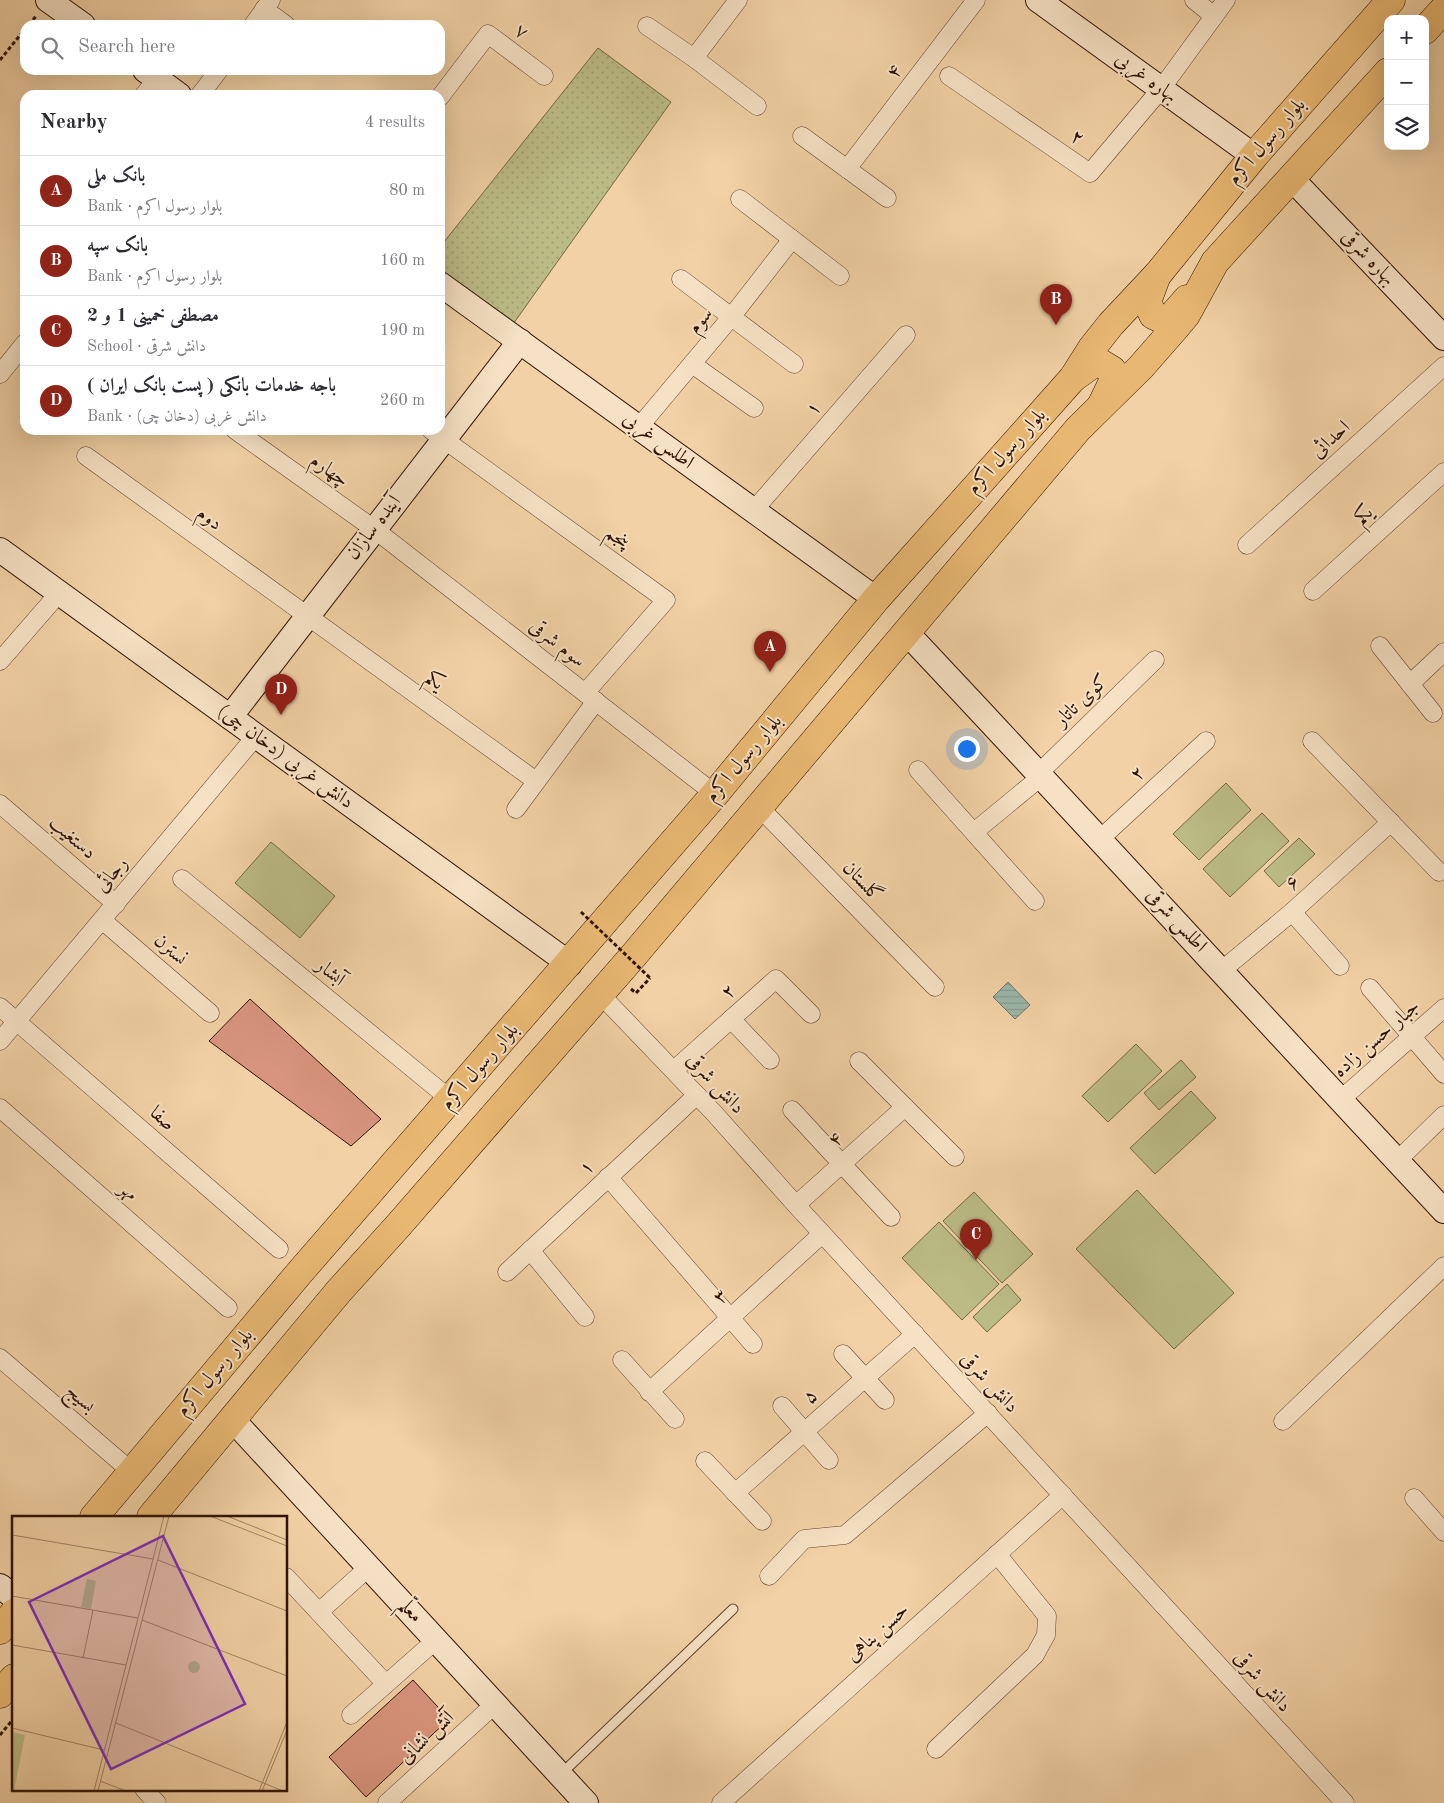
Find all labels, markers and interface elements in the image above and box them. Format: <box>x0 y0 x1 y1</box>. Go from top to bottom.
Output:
map controls <box>1384 15 1429 150</box>
button: + <box>1384 15 1429 60</box>
search box <box>20 20 445 75</box>
street label: ۷ <box>510 20 532 44</box>
icon: search <box>38 34 66 62</box>
text: Search here <box>78 38 175 57</box>
street label: بهاره غربی <box>1109 49 1181 110</box>
button: − <box>1384 60 1429 105</box>
street label: ۴ <box>883 61 907 83</box>
street label: بلوار رسول اکرم <box>1223 94 1314 193</box>
button: layers <box>1384 105 1429 150</box>
text: Nearby <box>40 112 108 133</box>
text: 4 results <box>365 115 425 131</box>
street label: ۲ <box>1066 126 1088 150</box>
text: بانک ملی <box>87 167 145 186</box>
text: A <box>50 183 62 199</box>
text: 80 m <box>389 183 425 199</box>
text: Bank · بلوار رسول اکرم <box>87 199 222 215</box>
street label: بهاره شرقی <box>1336 226 1400 291</box>
text: بانک سپه <box>87 237 148 256</box>
text: B <box>50 253 62 269</box>
text: 160 m <box>380 253 425 269</box>
text: Bank · بلوار رسول اکرم <box>87 269 222 285</box>
pin: B <box>1040 284 1072 325</box>
street label: سوم <box>685 304 722 342</box>
text: مصطفی خمینی 1 و 2 <box>87 307 219 326</box>
text: C <box>51 323 61 339</box>
text: 190 m <box>380 323 425 339</box>
text: School · دانش شرقی <box>87 339 206 355</box>
text: باجه خدمات بانکی ( پست بانک ایران ) <box>87 377 336 396</box>
text: D <box>50 393 62 409</box>
text: 260 m <box>380 393 425 409</box>
street label: ۱ <box>803 398 825 420</box>
street label: بلوار رسول اکرم <box>962 404 1055 503</box>
text: Bank · دانش غربی (دخان چی) <box>87 409 267 425</box>
street label: اطلس غربی <box>617 409 697 476</box>
street label: احداثی <box>1306 416 1354 462</box>
street label: چهارم <box>302 451 352 496</box>
street label: آینده سازان <box>340 487 407 564</box>
street label: یکم <box>1349 500 1383 535</box>
street label: دوم <box>189 503 225 540</box>
street label: پنجم <box>597 523 634 560</box>
street label: سوم شرقی <box>521 615 589 677</box>
pin: A <box>754 631 786 672</box>
street label: یکم <box>417 666 449 701</box>
street label: کوی تاتار <box>1049 670 1113 733</box>
pin: D <box>265 674 297 715</box>
street label: دانش غربی (دخان چی) <box>211 701 357 815</box>
street label: بلوار رسول اکرم <box>700 710 791 810</box>
your location <box>954 736 980 762</box>
street label: ۲ <box>1127 763 1149 785</box>
street label: دستغیب <box>43 812 99 865</box>
street label: رجائی <box>89 852 132 897</box>
street label: گلستان <box>838 855 889 906</box>
street label: ۶ <box>1282 872 1304 894</box>
street label: اطلس شرقی <box>1140 885 1211 958</box>
street label: نسترن <box>150 930 190 970</box>
street label: آبشار <box>310 951 353 992</box>
street label: ۲ <box>718 981 740 1003</box>
street label: جبار حسن زاده <box>1330 996 1425 1083</box>
street label: بلوار رسول اکرم <box>436 1019 527 1118</box>
street label: دانش شرقی <box>681 1049 749 1120</box>
street label: صفا <box>146 1103 178 1135</box>
street label: ۴ <box>825 1129 847 1151</box>
street label: ۱ <box>576 1157 598 1179</box>
street label: مهر <box>113 1177 141 1206</box>
pin: C <box>960 1219 992 1260</box>
street label: ۳ <box>710 1286 732 1308</box>
street label: بلوار رسول اکرم <box>171 1324 262 1424</box>
street label: دانش شرقی <box>955 1348 1023 1419</box>
street label: بسیج <box>57 1381 99 1422</box>
street label: ۵ <box>800 1386 822 1408</box>
inset map <box>12 1516 288 1790</box>
street label: معلّم <box>388 1591 430 1633</box>
street label: حسن پناهی <box>843 1600 915 1668</box>
street label: دانش شرقی <box>1228 1647 1295 1718</box>
street label: آتش نشانی <box>393 1703 462 1770</box>

